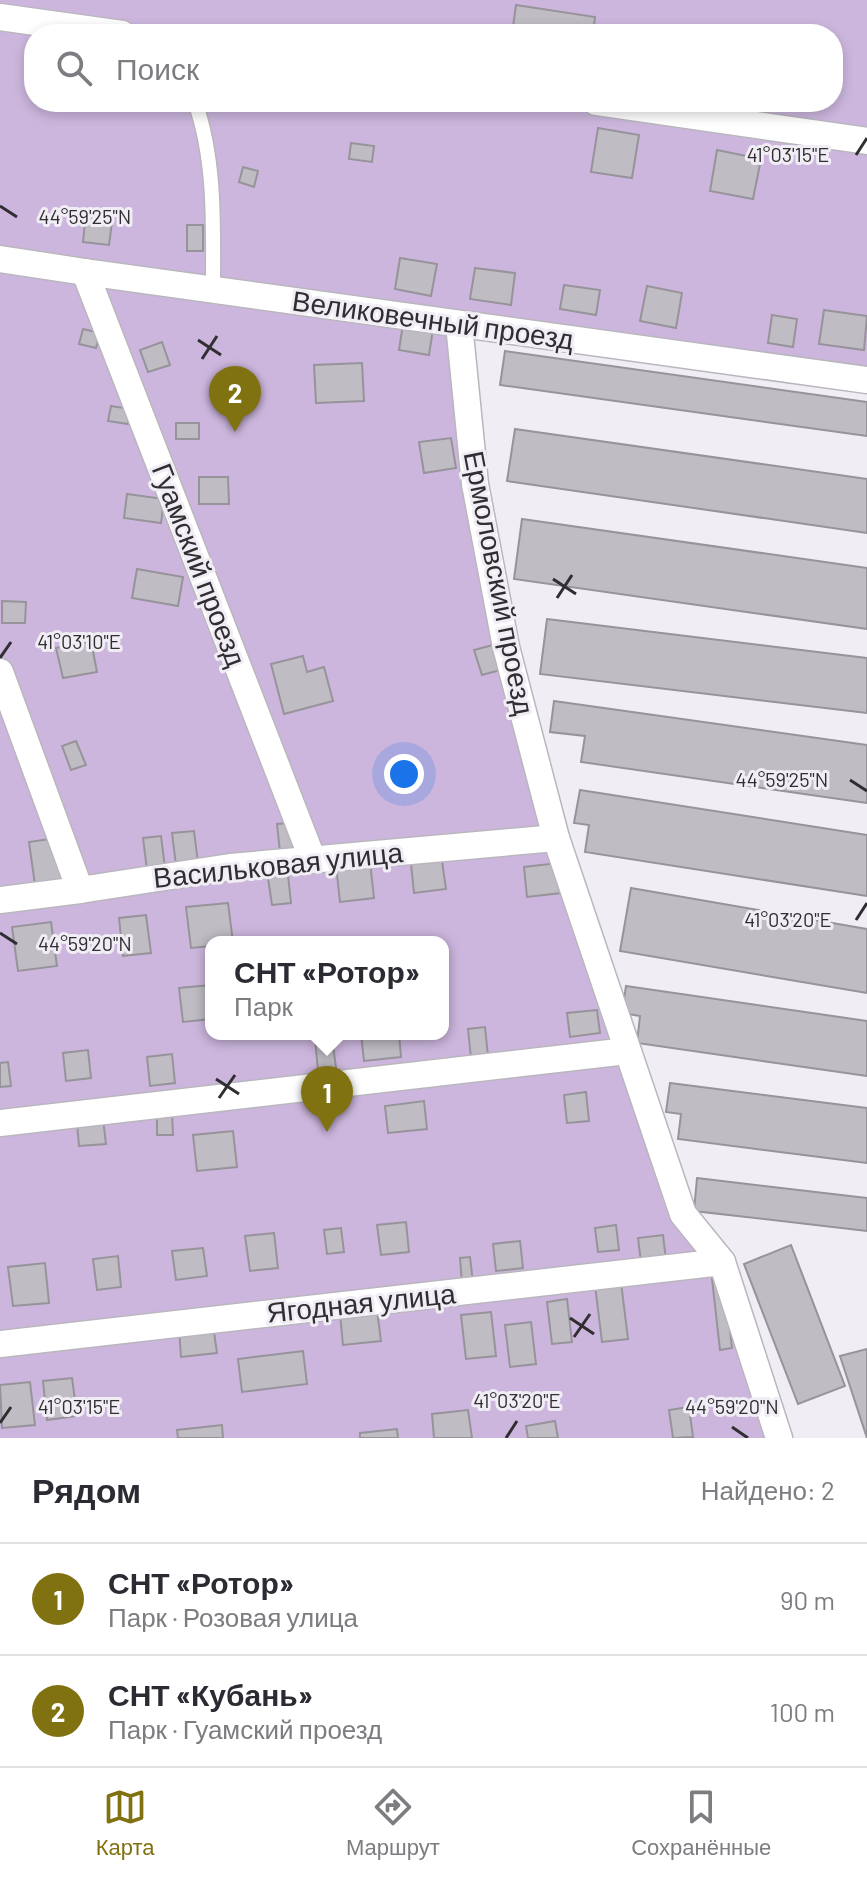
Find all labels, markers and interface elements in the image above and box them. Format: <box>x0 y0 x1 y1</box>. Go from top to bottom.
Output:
search box <box>24 24 843 112</box>
icon: search <box>52 46 96 90</box>
text: Поиск <box>116 50 199 86</box>
text: 41°03'15"E <box>747 142 829 166</box>
text: 44°59'25"N <box>39 204 131 228</box>
street label: Великовечный проезд <box>290 282 576 356</box>
pin: 2 <box>209 366 261 432</box>
street label: Ермоловский проезд <box>458 448 542 718</box>
street label: Гуамский проезд <box>146 458 254 671</box>
text: 41°03'10"E <box>37 629 121 653</box>
your location <box>384 754 424 794</box>
text: 44°59'25"N <box>736 767 828 791</box>
street label: Васильковая улица <box>151 834 405 894</box>
text: 41°03'20"E <box>744 907 832 931</box>
text: 44°59'20"N <box>38 931 132 955</box>
popup <box>205 936 449 1040</box>
text: СНТ «Ротор» <box>234 953 420 989</box>
text: Парк <box>234 990 293 1021</box>
pin: 1 <box>301 1066 353 1132</box>
street label: Ягодная улица <box>265 1275 458 1329</box>
text: 41°03'20"E <box>473 1388 561 1412</box>
text: 41°03'15"E <box>38 1394 120 1418</box>
text: 44°59'20"N <box>685 1394 779 1418</box>
text: Рядом <box>32 1469 141 1510</box>
text: Найдено: 2 <box>701 1474 835 1505</box>
text: СНТ «Ротор» <box>108 1564 294 1600</box>
text: 1 <box>53 1584 63 1615</box>
text: 90 m <box>780 1584 835 1615</box>
text: Парк · Розовая улица <box>108 1601 358 1632</box>
text: СНТ «Кубань» <box>108 1676 313 1712</box>
text: 2 <box>51 1696 65 1727</box>
text: 100 m <box>770 1696 835 1727</box>
text: Парк · Гуамский проезд <box>108 1713 382 1744</box>
tab: Карта <box>96 1785 155 1861</box>
tab: Маршрут <box>346 1785 440 1861</box>
tab: Сохранённые <box>631 1785 771 1861</box>

